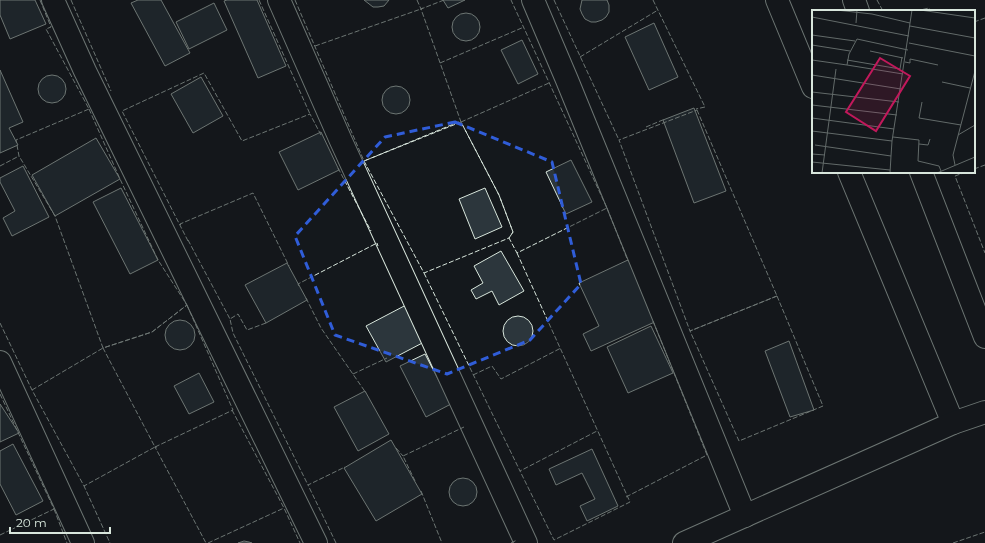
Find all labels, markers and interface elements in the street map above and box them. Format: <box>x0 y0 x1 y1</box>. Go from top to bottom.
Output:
inset map <box>812 10 975 173</box>
scale bar <box>10 509 110 535</box>
text: 20 m <box>16 515 47 530</box>

